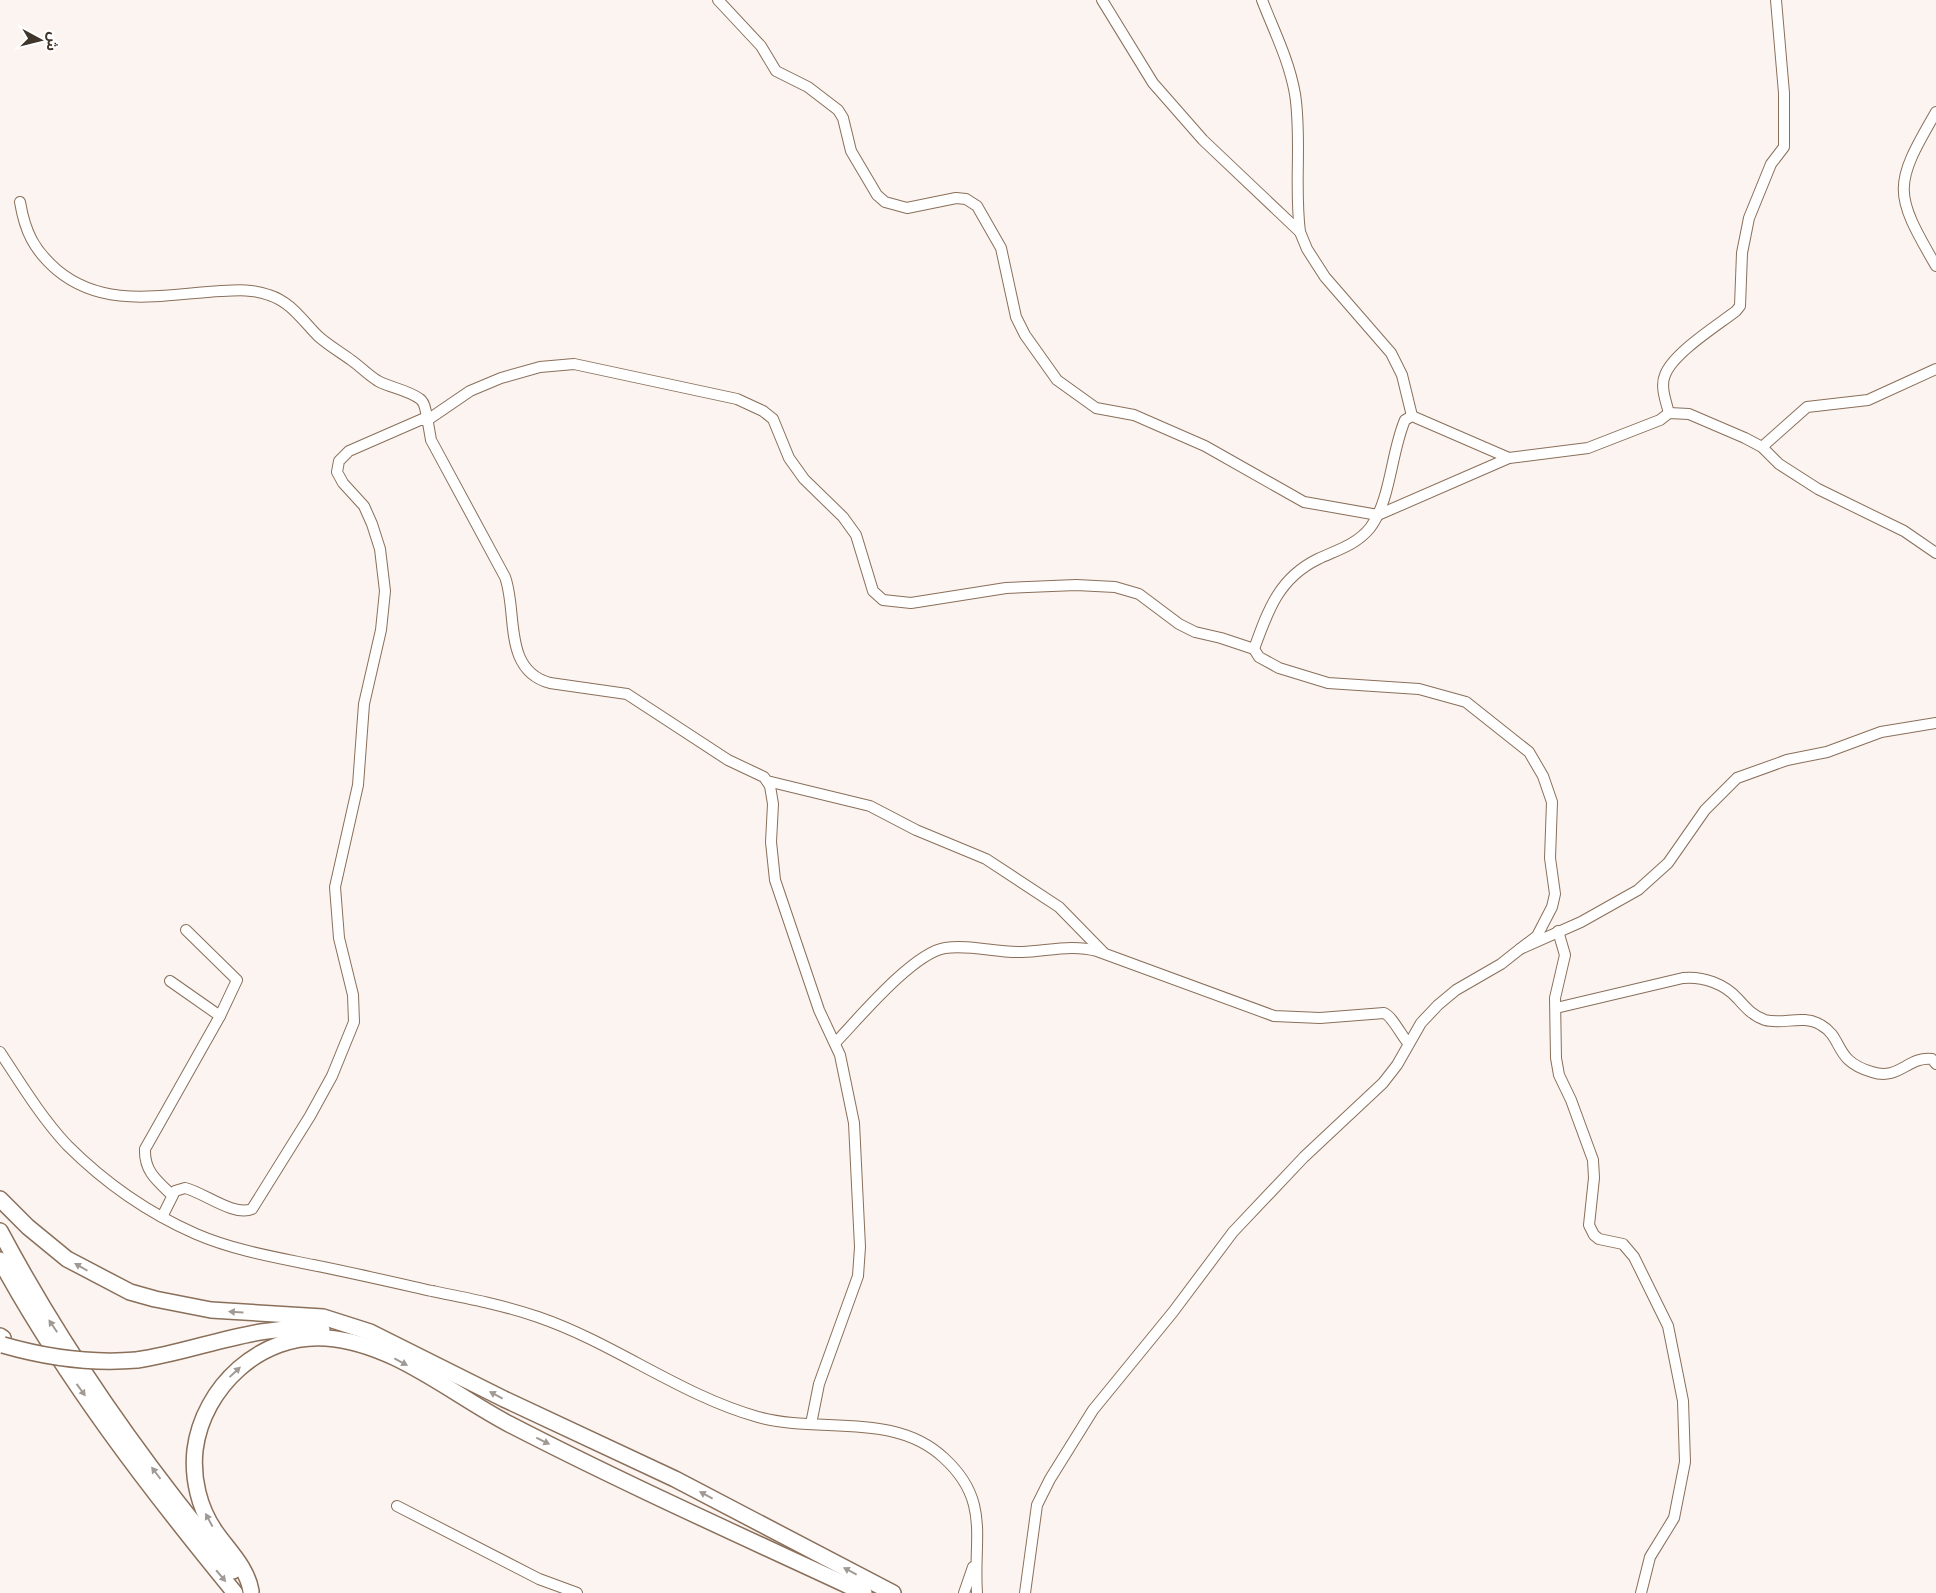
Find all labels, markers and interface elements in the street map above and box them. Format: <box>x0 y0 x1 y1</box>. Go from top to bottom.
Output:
north arrow <box>15 15 65 65</box>
text: ش <box>44 31 63 52</box>
one-way arrow <box>75 1263 88 1272</box>
one-way arrow <box>227 1307 243 1315</box>
one-way arrow <box>48 1319 58 1332</box>
one-way arrow <box>394 1358 409 1366</box>
one-way arrow <box>229 1366 241 1378</box>
one-way arrow <box>76 1384 86 1397</box>
one-way arrow <box>489 1391 504 1399</box>
one-way arrow <box>536 1437 550 1445</box>
one-way arrow <box>151 1467 162 1480</box>
one-way arrow <box>699 1491 713 1499</box>
one-way arrow <box>205 1513 213 1527</box>
one-way arrow <box>843 1567 857 1575</box>
one-way arrow <box>216 1569 227 1582</box>

